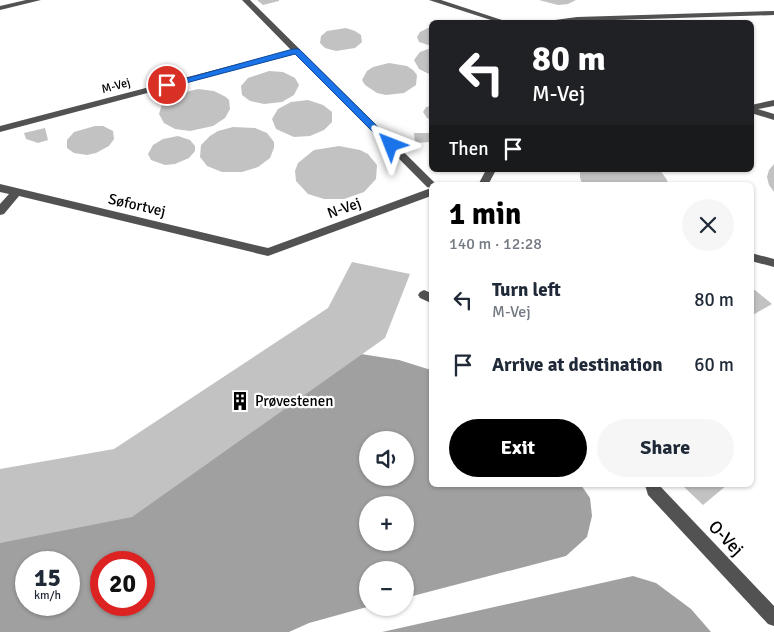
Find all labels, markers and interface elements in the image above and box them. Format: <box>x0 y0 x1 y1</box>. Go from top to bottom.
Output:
text: 80 m <box>532 37 606 80</box>
icon: left <box>449 40 514 105</box>
pin <box>146 64 188 106</box>
icon: arrive <box>153 71 181 99</box>
street label: M-Vej <box>100 75 132 97</box>
text: M-Vej <box>532 80 585 107</box>
position arrow <box>364 118 416 170</box>
icon: arrive <box>499 135 527 163</box>
text: Then <box>449 137 489 161</box>
street label: Søfortvej <box>107 190 167 220</box>
street label: N-Vej <box>325 194 363 222</box>
text: 1 min <box>449 196 521 233</box>
button: close <box>682 199 734 251</box>
text: 140 m · 12:28 <box>449 234 542 254</box>
text: Turn left <box>492 278 561 302</box>
icon: left <box>449 286 477 314</box>
text: 80 m <box>694 288 734 312</box>
text: M-Vej <box>492 302 531 322</box>
icon: arrive <box>449 351 477 379</box>
text: Arrive at destination <box>492 353 663 377</box>
text: 60 m <box>694 353 734 377</box>
building icon: Prøvestenen <box>229 390 251 412</box>
place label: Prøvestenen <box>255 392 333 410</box>
button: Exit <box>449 419 587 477</box>
button: Share <box>597 419 734 477</box>
map controls <box>359 431 414 616</box>
button: sound <box>359 431 414 486</box>
button: + <box>359 496 414 551</box>
street label: O-Vej <box>704 516 748 560</box>
speed limit sign: 20 <box>90 551 155 616</box>
button: − <box>359 561 414 616</box>
text: 15 <box>34 562 61 593</box>
text: km/h <box>34 588 61 603</box>

